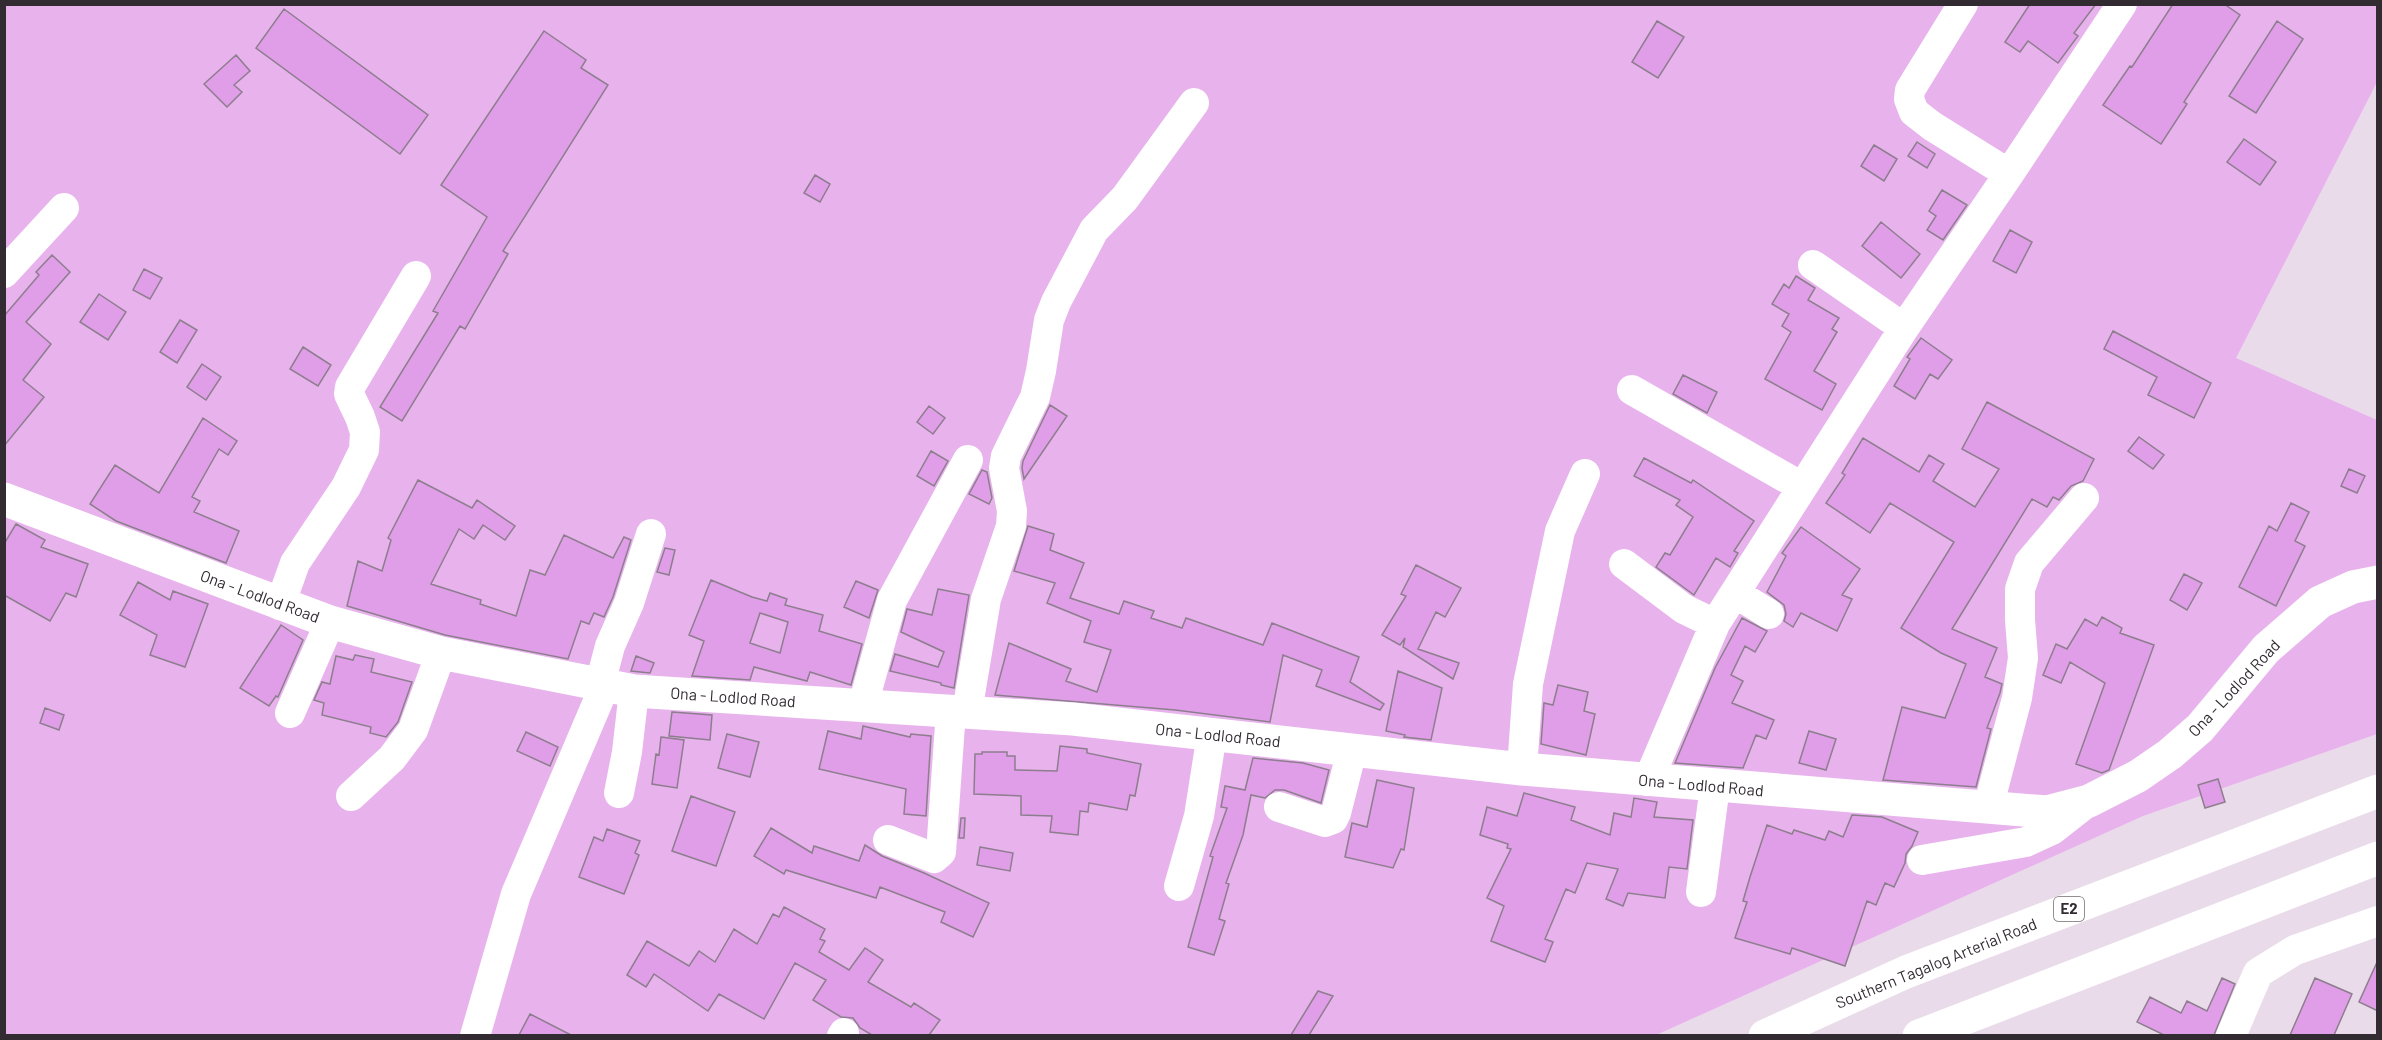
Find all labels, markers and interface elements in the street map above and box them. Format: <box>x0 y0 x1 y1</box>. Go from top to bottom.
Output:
street label: Ona - Lodlod Road <box>198 565 322 626</box>
street label: Ona - Lodlod Road <box>2184 635 2283 740</box>
street label: Ona - Lodlod Road <box>670 683 796 710</box>
street label: Ona - Lodlod Road <box>1155 718 1282 751</box>
street label: Ona - Lodlod Road <box>1638 770 1764 799</box>
road number: E2 <box>2054 897 2084 921</box>
street label: Southern Tagalog Arterial Road <box>1832 913 2039 1012</box>

